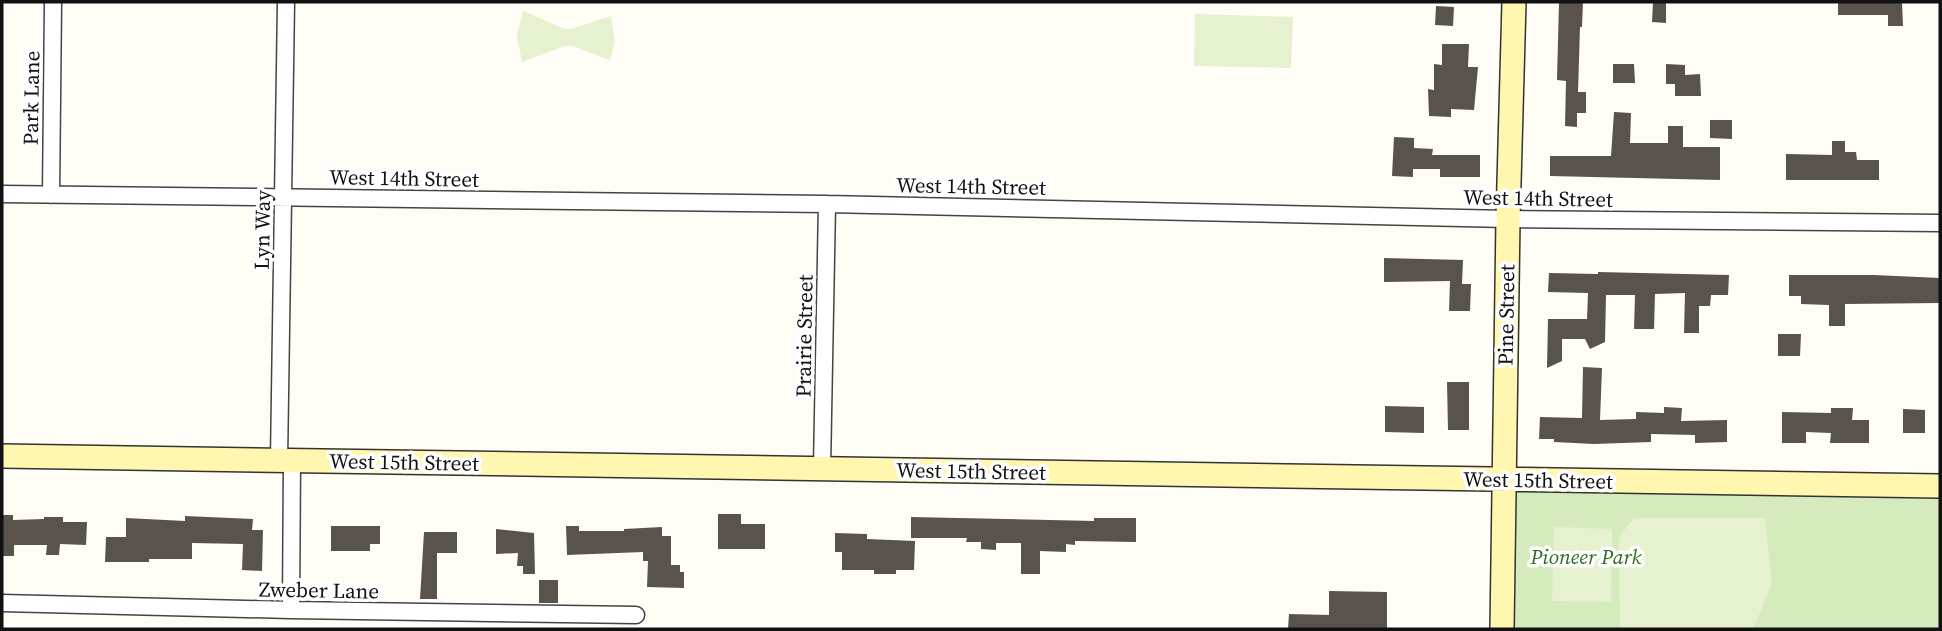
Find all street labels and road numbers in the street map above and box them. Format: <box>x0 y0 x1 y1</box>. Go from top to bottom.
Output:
street label: Park Lane <box>16 50 46 146</box>
street label: West 14th Street <box>329 162 479 194</box>
street label: West 14th Street <box>896 170 1046 202</box>
street label: West 14th Street <box>1463 182 1613 214</box>
street label: Lyn Way <box>247 190 277 270</box>
street label: Pine Street <box>1491 264 1521 366</box>
street label: Prairie Street <box>788 274 820 398</box>
street label: West 15th Street <box>329 446 479 478</box>
street label: West 15th Street <box>896 455 1046 487</box>
street label: West 15th Street <box>1463 464 1613 496</box>
street label: Zweber Lane <box>259 574 379 606</box>

